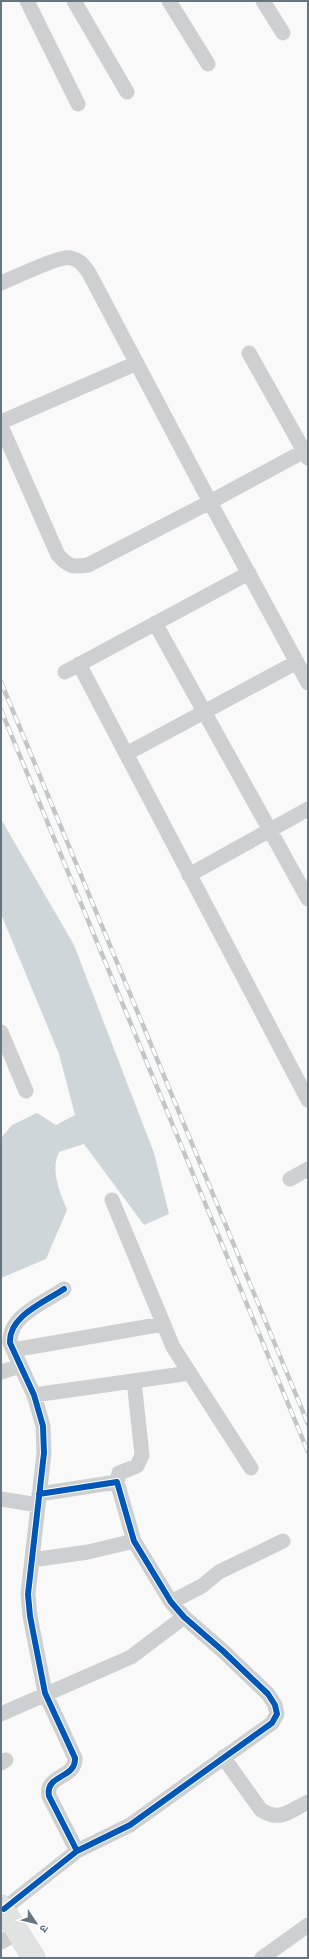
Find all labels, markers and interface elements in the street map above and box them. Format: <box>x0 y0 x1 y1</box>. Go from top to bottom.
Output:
north arrow <box>16 1903 56 1943</box>
text: उ <box>36 1922 52 1936</box>

